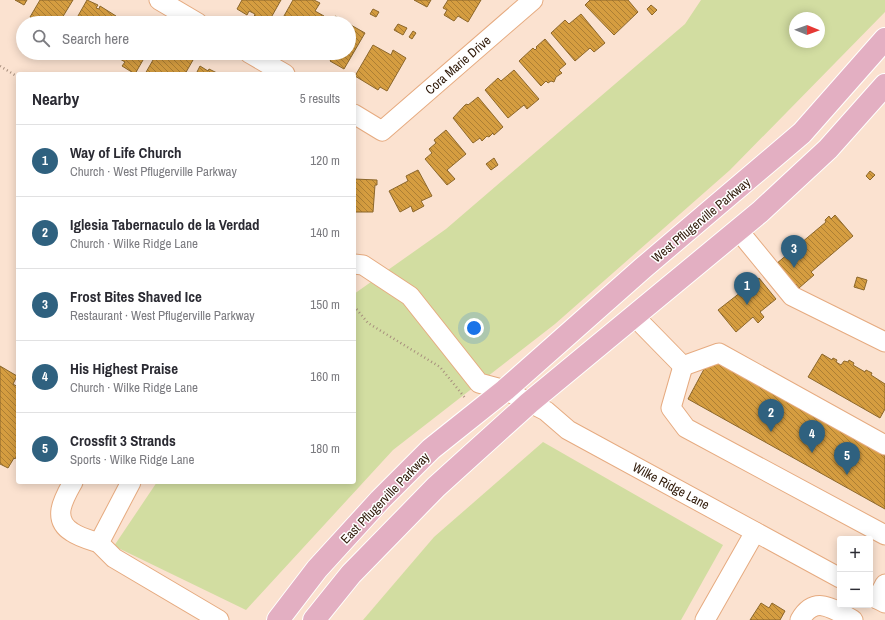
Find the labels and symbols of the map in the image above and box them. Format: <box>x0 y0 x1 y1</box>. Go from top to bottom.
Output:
north arrow <box>789 12 825 48</box>
street label: Cora Marie Drive <box>422 32 494 98</box>
street label: West Pflugerville Parkway <box>648 173 754 266</box>
pin: 3 <box>781 235 807 268</box>
pin: 1 <box>734 272 760 305</box>
your location <box>464 318 484 338</box>
pin: 2 <box>758 399 784 432</box>
pin: 4 <box>799 420 825 453</box>
pin: 5 <box>834 442 860 475</box>
street label: East Pflugerville Parkway <box>337 448 434 547</box>
street label: Wilke Ridge Lane <box>630 459 712 513</box>

